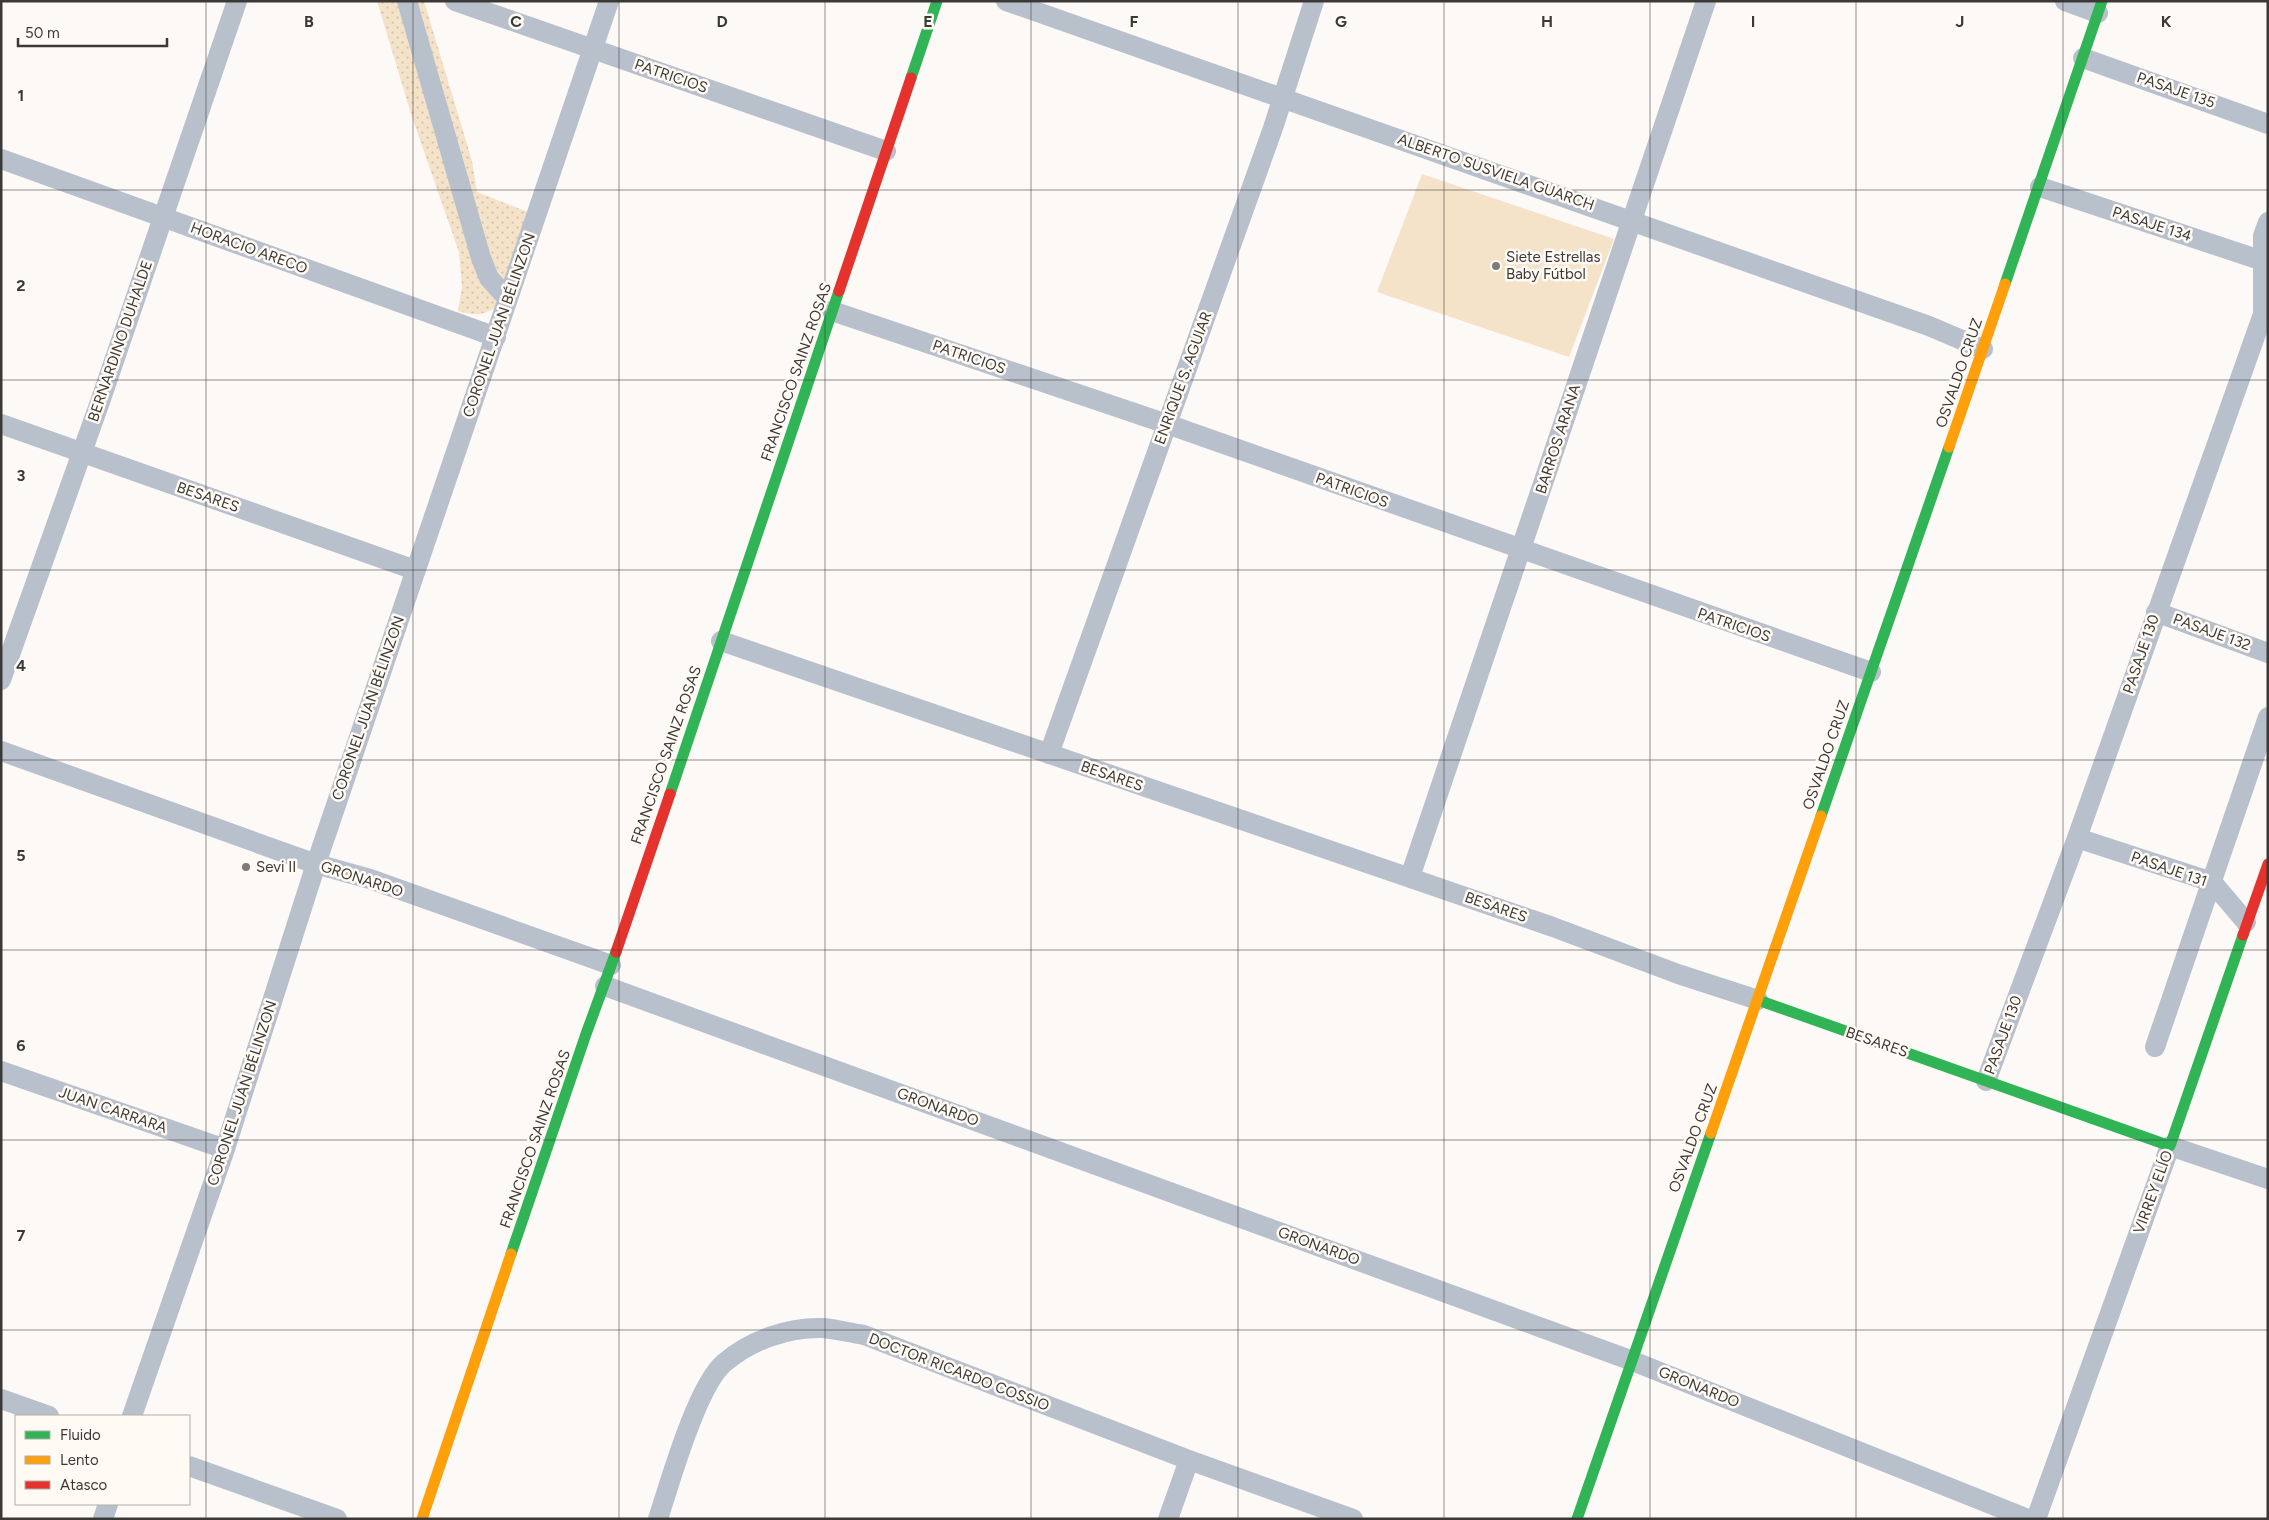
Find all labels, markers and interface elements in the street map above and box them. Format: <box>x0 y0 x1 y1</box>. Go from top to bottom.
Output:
text: B <box>304 12 314 31</box>
text: C <box>510 12 522 31</box>
text: D <box>716 12 728 31</box>
text: E <box>923 12 933 31</box>
text: F <box>1130 12 1139 31</box>
text: G <box>1335 12 1347 31</box>
text: H <box>1541 12 1553 31</box>
text: I <box>1751 12 1755 31</box>
text: J <box>1956 12 1964 31</box>
text: K <box>2161 12 2172 31</box>
scale bar <box>18 15 166 47</box>
text: 50 m <box>25 24 60 42</box>
street label: PATRICIOS <box>632 55 710 97</box>
street label: PASAJE 135 <box>2135 68 2217 112</box>
text: 1 <box>18 86 24 105</box>
street label: ALBERTO SUSVIELA GUARCH <box>1395 130 1597 214</box>
street label: PASAJE 134 <box>2110 203 2194 245</box>
street label: HORACIO ARECO <box>188 218 310 278</box>
street label: CORONEL JUAN BÉLINZON <box>459 231 539 419</box>
place label: Siete Estrellas Baby Fútbol <box>1506 248 1600 283</box>
street label: BERNARDINO DUHALDE <box>84 258 156 424</box>
marker: Siete Estrellas Baby Fútbol <box>1490 260 1502 272</box>
text: 2 <box>16 276 26 295</box>
street label: FRANCISCO SAINZ ROSAS <box>757 280 835 464</box>
street label: ENRIQUE S. AGUIAR <box>1151 309 1215 447</box>
street label: OSVALDO CRUZ <box>1932 316 1986 430</box>
street label: PATRICIOS <box>930 336 1008 378</box>
street label: BARROS ARANA <box>1532 382 1584 496</box>
text: 3 <box>17 466 26 485</box>
street label: PATRICIOS <box>1313 469 1391 511</box>
street label: BESARES <box>174 478 242 516</box>
street label: PATRICIOS <box>1695 604 1773 646</box>
street label: PASAJE 132 <box>2171 610 2253 654</box>
street label: PASAJE 130 <box>2119 612 2163 696</box>
street label: CORONEL JUAN BÉLINZON <box>328 614 408 802</box>
text: 4 <box>16 656 26 675</box>
street label: FRANCISCO SAINZ ROSAS <box>627 663 705 847</box>
street label: OSVALDO CRUZ <box>1799 698 1853 812</box>
street label: BESARES <box>1078 757 1146 795</box>
text: 5 <box>16 846 26 865</box>
street label: PASAJE 131 <box>2129 848 2209 890</box>
street label: GRONARDO <box>319 857 405 901</box>
place label: Sevi II <box>256 858 296 876</box>
marker: Sevi II <box>240 861 252 873</box>
street label: BESARES <box>1462 888 1530 926</box>
street label: PASAJE 130 <box>1980 993 2026 1077</box>
street label: CORONEL JUAN BÉLINZON <box>204 998 280 1188</box>
street label: BESARES <box>1843 1023 1911 1061</box>
text: 6 <box>16 1036 26 1055</box>
street label: FRANCISCO SAINZ ROSAS <box>496 1047 574 1231</box>
street label: OSVALDO CRUZ <box>1665 1081 1721 1195</box>
street label: JUAN CARRARA <box>57 1083 169 1137</box>
street label: GRONARDO <box>895 1084 981 1130</box>
street label: VIRREY ELÍO <box>2130 1148 2176 1236</box>
street label: GRONARDO <box>1276 1223 1362 1269</box>
text: 7 <box>17 1226 26 1245</box>
street label: DOCTOR RICARDO COSSIO <box>866 1329 1052 1415</box>
street label: GRONARDO <box>1656 1363 1742 1411</box>
legend <box>15 1415 190 1505</box>
text: Fluido <box>60 1426 101 1444</box>
text: Lento <box>60 1451 99 1469</box>
text: Atasco <box>60 1476 108 1494</box>

